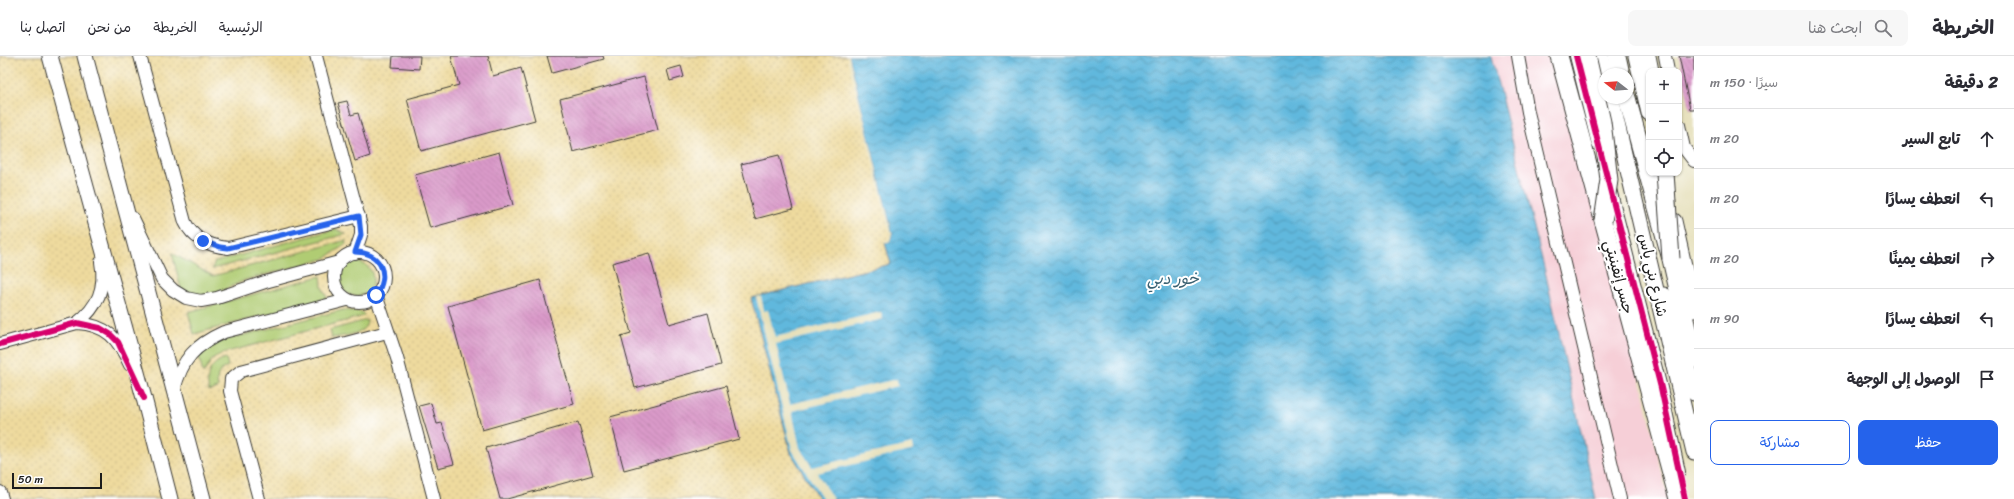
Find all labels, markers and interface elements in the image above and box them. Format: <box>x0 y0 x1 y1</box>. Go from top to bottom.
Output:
search box <box>1628 10 1908 46</box>
text: الخريطة <box>1932 11 1994 44</box>
text: اتصل بنا <box>20 15 66 40</box>
text: من نحن <box>88 15 131 40</box>
text: الخريطة <box>153 15 197 40</box>
text: الرئيسية <box>219 15 263 40</box>
text: ابحث هنا <box>1808 15 1862 41</box>
icon: search <box>1872 17 1894 39</box>
text: 2 دقيقة <box>1945 67 1998 97</box>
north arrow <box>1598 68 1634 104</box>
map controls <box>1646 68 1682 176</box>
button: + <box>1646 68 1682 104</box>
text: سيرًا · 150 m <box>1710 71 1778 94</box>
button: − <box>1646 104 1682 140</box>
text: تابع السير <box>1903 126 1960 152</box>
text: 20 m <box>1710 127 1739 150</box>
icon: ahead <box>1976 128 1998 150</box>
button: locate <box>1646 140 1682 176</box>
text: انعطف يسارًا <box>1885 186 1960 212</box>
text: 20 m <box>1710 187 1739 210</box>
icon: left <box>1976 188 1998 210</box>
street label: شارع بني ياس <box>1631 231 1675 319</box>
route end <box>194 232 212 250</box>
street label: جسر إنفينيتي <box>1597 237 1641 317</box>
text: انعطف يمينًا <box>1889 246 1960 272</box>
text: 20 m <box>1710 247 1739 270</box>
icon: right <box>1976 248 1998 270</box>
water label: خور دبي <box>1147 264 1200 293</box>
route start <box>367 286 385 304</box>
text: انعطف يسارًا <box>1885 306 1960 332</box>
text: 90 m <box>1710 307 1740 330</box>
icon: left <box>1976 308 1998 330</box>
text: الوصول إلى الوجهة <box>1847 366 1960 392</box>
icon: arrive <box>1976 368 1998 390</box>
button: مشاركة <box>1710 420 1850 465</box>
button: حفظ <box>1858 420 1998 465</box>
text: 50 m <box>18 470 43 489</box>
scale bar <box>12 471 102 490</box>

